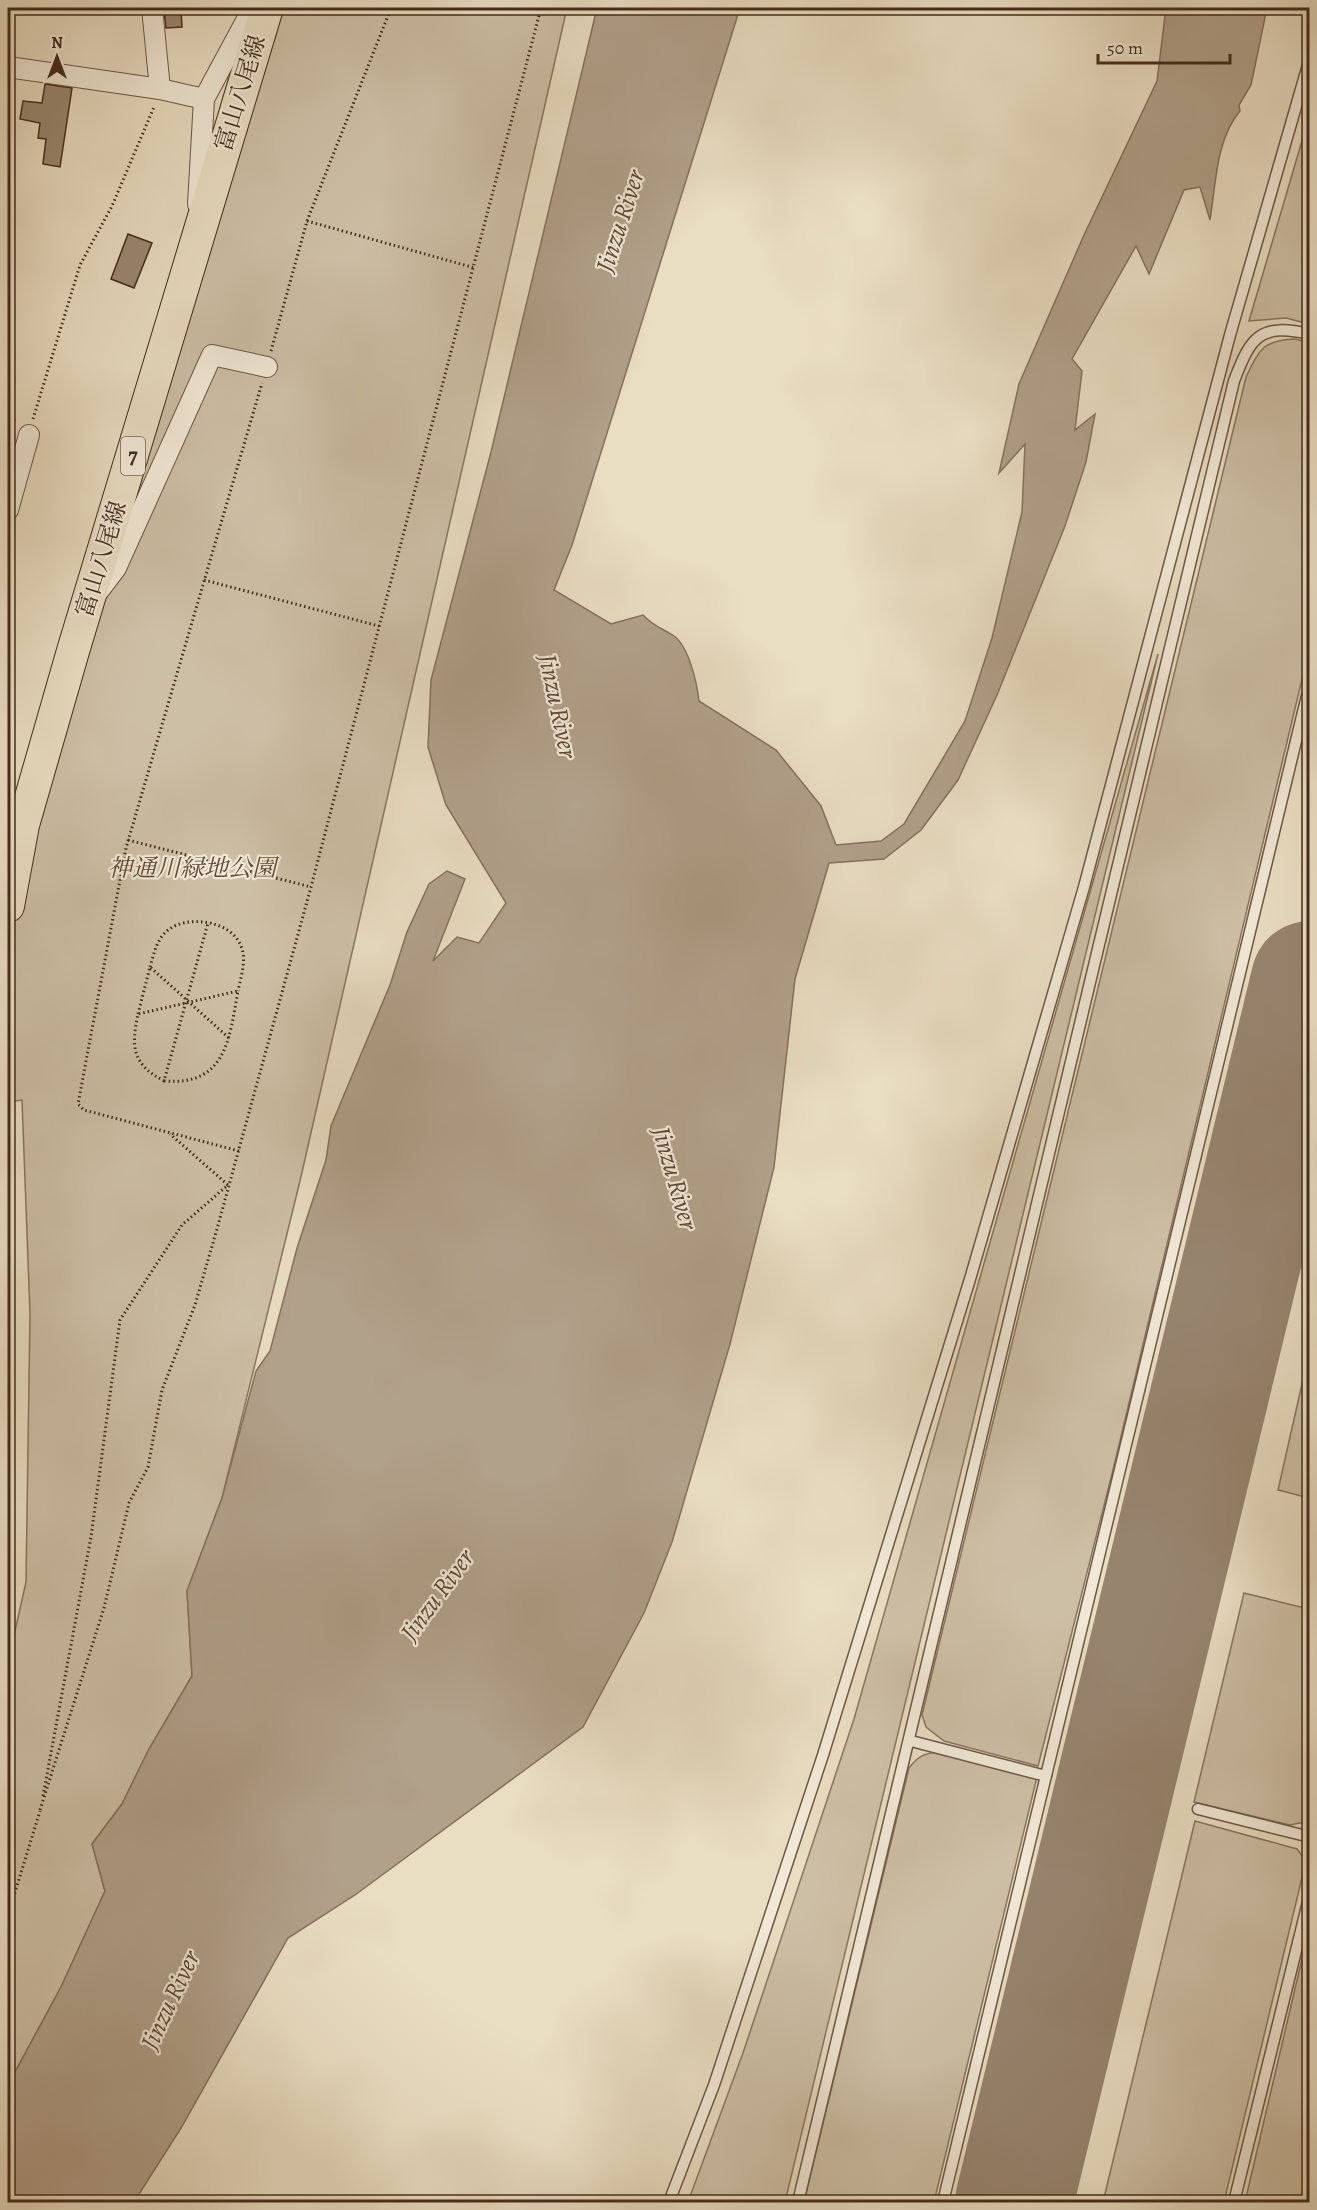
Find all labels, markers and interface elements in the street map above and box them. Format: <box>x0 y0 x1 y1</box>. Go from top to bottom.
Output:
north arrow <box>27 27 87 87</box>
scale bar <box>1098 27 1230 65</box>
street label: 富山八尾線 <box>207 31 273 155</box>
text: N <box>51 32 63 54</box>
text: 50 m <box>1107 36 1143 60</box>
water label: Jinzu River <box>587 164 653 278</box>
road number: 7 <box>121 437 145 475</box>
street label: 富山八尾線 <box>68 497 134 621</box>
water label: Jinzu River <box>530 650 586 762</box>
park label: 神通川緑地公園 <box>108 852 280 884</box>
water label: Jinzu River <box>643 1122 707 1234</box>
water label: Jinzu River <box>391 1541 483 1649</box>
water label: Jinzu River <box>131 1944 209 2056</box>

